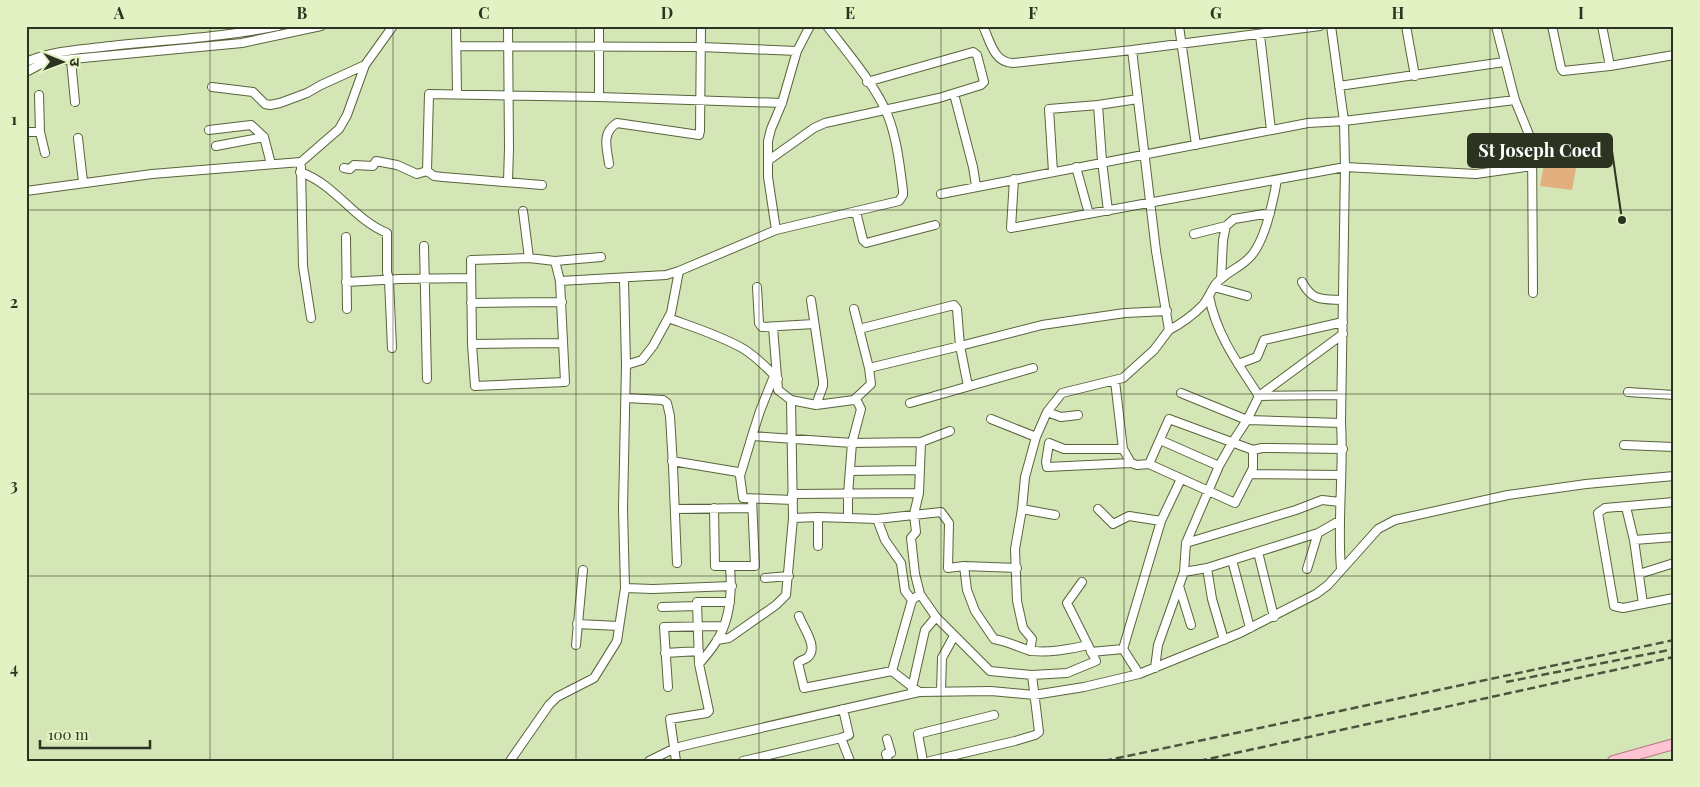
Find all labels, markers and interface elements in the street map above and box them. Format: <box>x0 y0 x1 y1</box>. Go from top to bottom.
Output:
text: A <box>113 2 125 23</box>
text: B <box>297 2 308 23</box>
text: C <box>478 2 490 23</box>
text: D <box>661 2 673 23</box>
text: E <box>845 2 855 23</box>
text: F <box>1028 2 1038 23</box>
text: G <box>1210 2 1222 23</box>
text: H <box>1392 2 1405 23</box>
text: I <box>1578 2 1584 23</box>
north arrow <box>38 38 88 88</box>
text: उ <box>66 58 85 67</box>
text: 1 <box>11 108 17 129</box>
callout: St Joseph Coed <box>1468 134 1612 167</box>
text: St Joseph Coed <box>1478 138 1602 162</box>
text: 2 <box>10 291 18 312</box>
text: 3 <box>10 474 18 495</box>
text: 4 <box>10 657 18 678</box>
scale bar <box>40 717 150 749</box>
text: 100 m <box>48 724 89 744</box>

